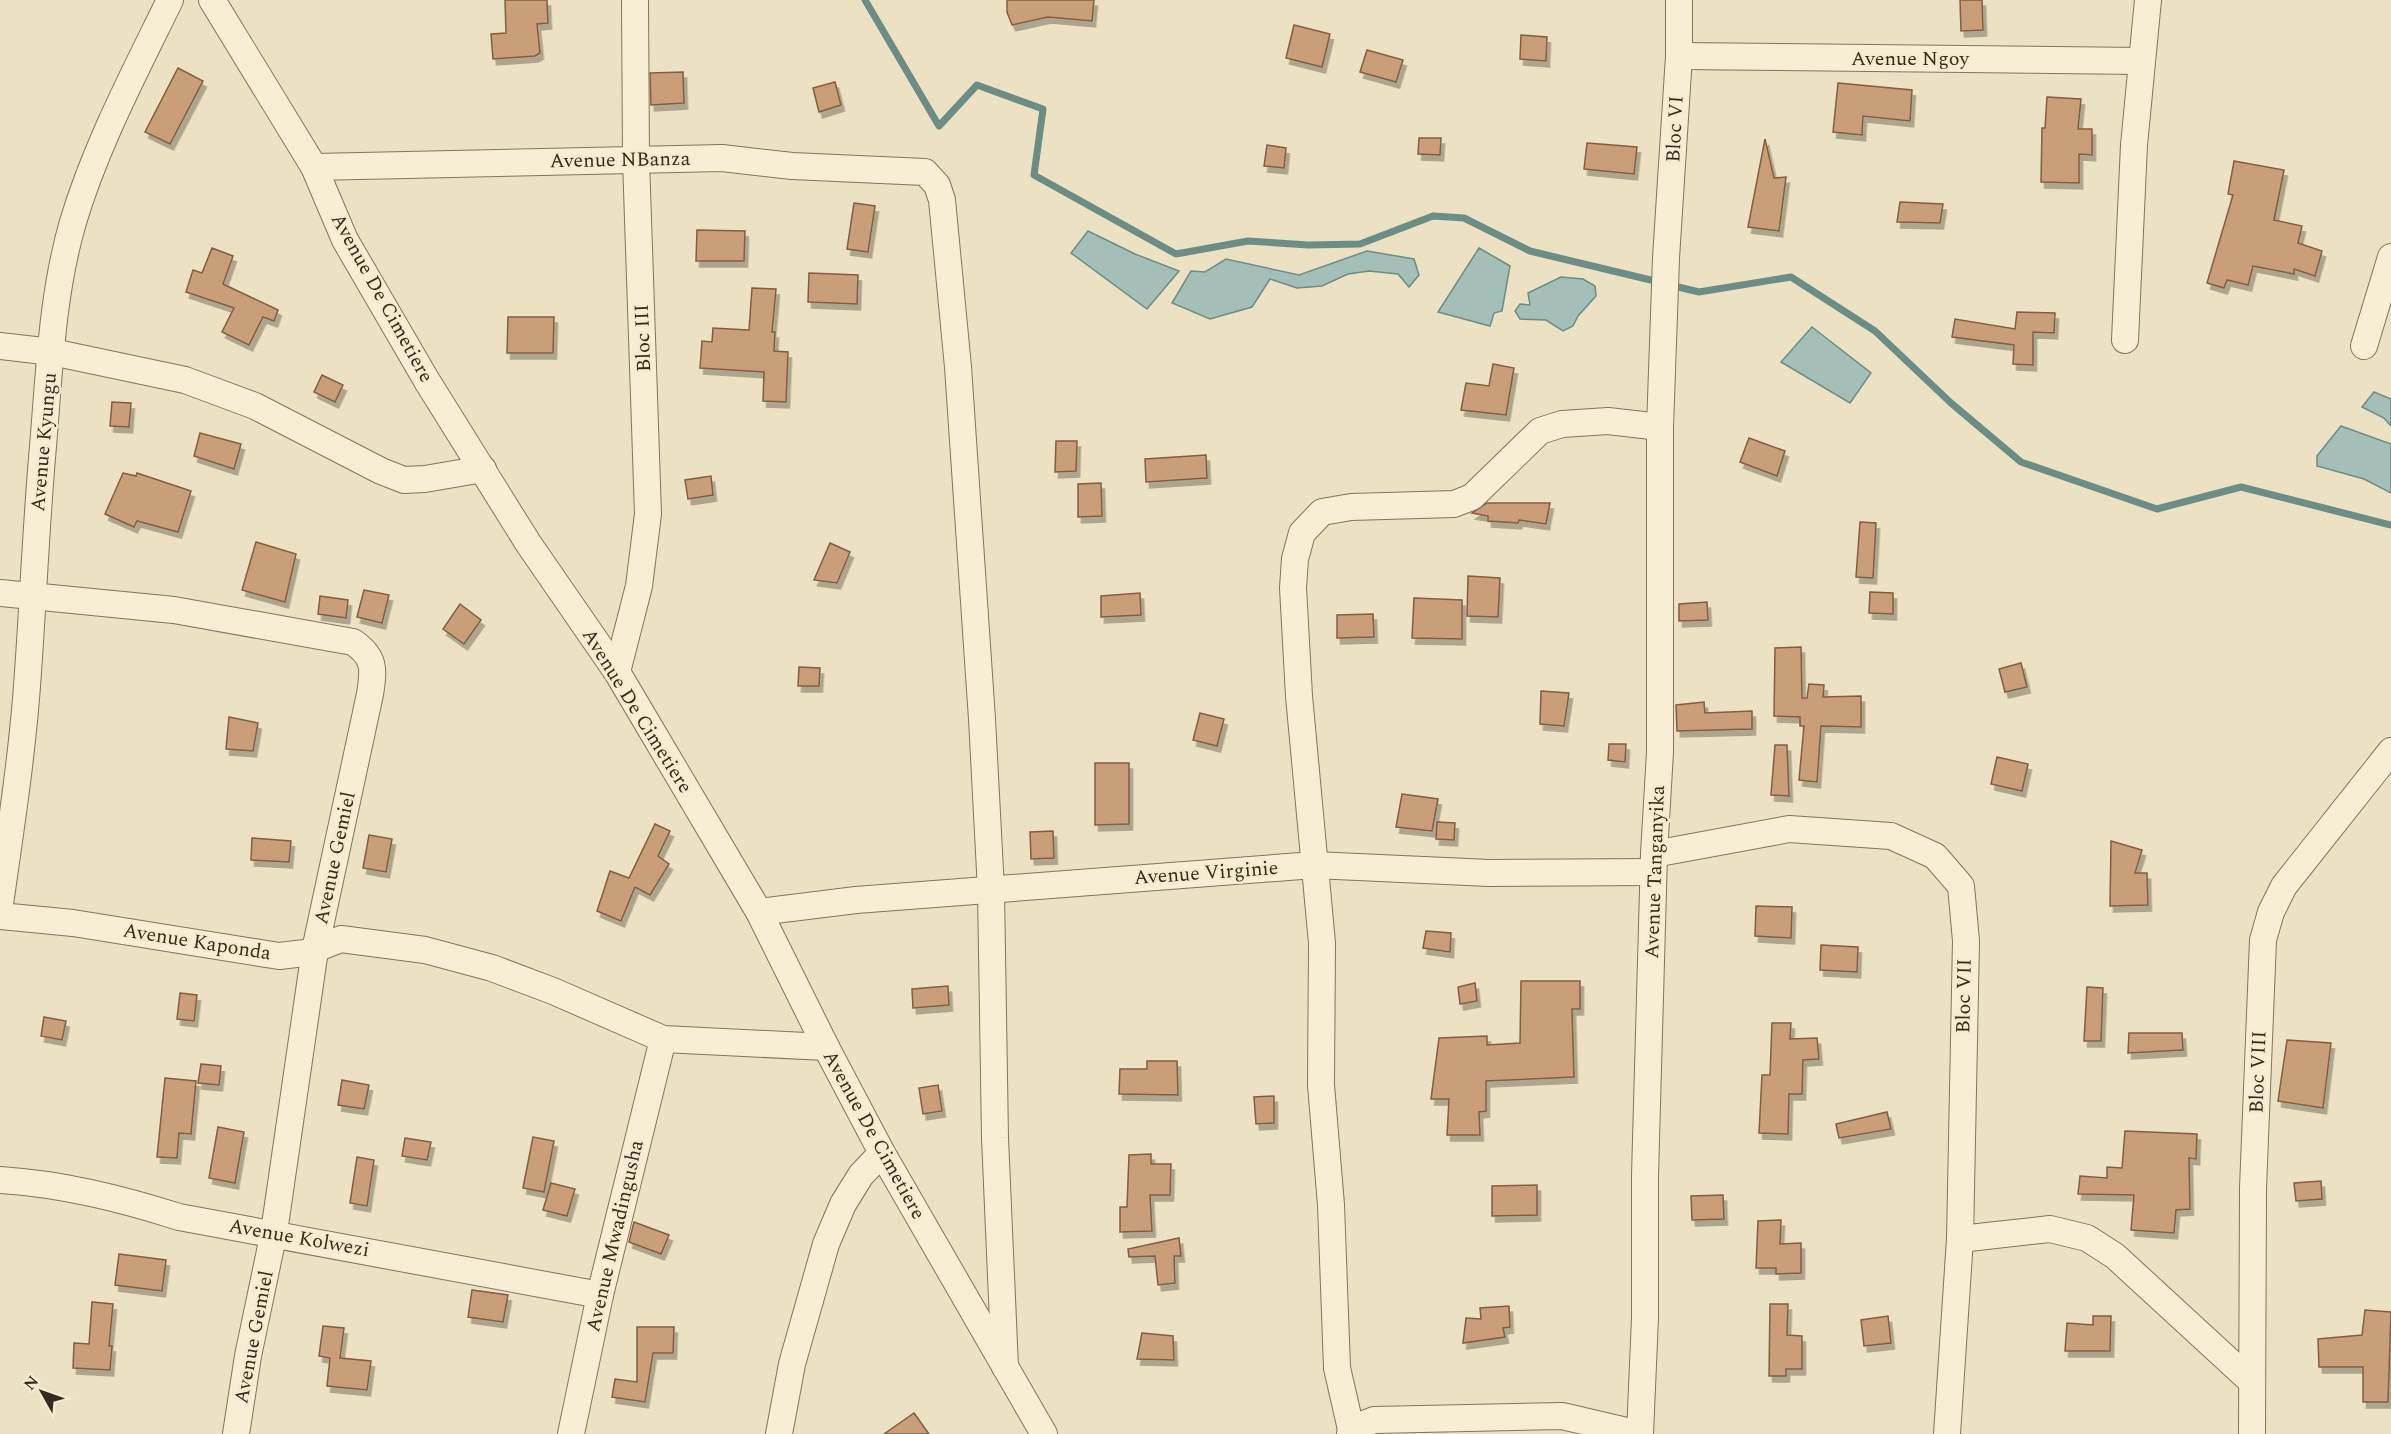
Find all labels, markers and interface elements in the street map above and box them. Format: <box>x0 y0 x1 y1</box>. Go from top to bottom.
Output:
street label: Avenue Ngoy <box>1851 44 1970 74</box>
street label: Bloc VI <box>1658 95 1692 163</box>
street label: Avenue NBanza <box>549 144 691 176</box>
street label: Avenue De Cimetiere <box>323 208 441 388</box>
street label: Bloc III <box>627 304 659 372</box>
street label: Avenue Kyungu <box>23 371 65 513</box>
street label: Avenue De Cimetiere <box>574 623 700 799</box>
street label: Avenue Tanganyika <box>1637 785 1673 959</box>
street label: Avenue Gemiel <box>306 789 364 927</box>
street label: Avenue Virginie <box>1133 853 1279 893</box>
street label: Avenue Kaponda <box>121 915 273 969</box>
street label: Bloc VII <box>1948 958 1980 1034</box>
street label: Bloc VIII <box>2242 1030 2274 1114</box>
street label: Avenue De Cimetiere <box>815 1045 933 1225</box>
street label: Avenue Mwadingusha <box>578 1137 652 1335</box>
street label: Avenue Kolwezi <box>226 1211 372 1265</box>
street label: Avenue Gemiel <box>226 1268 282 1406</box>
north arrow <box>12 1362 72 1422</box>
text: N <box>18 1370 45 1396</box>

